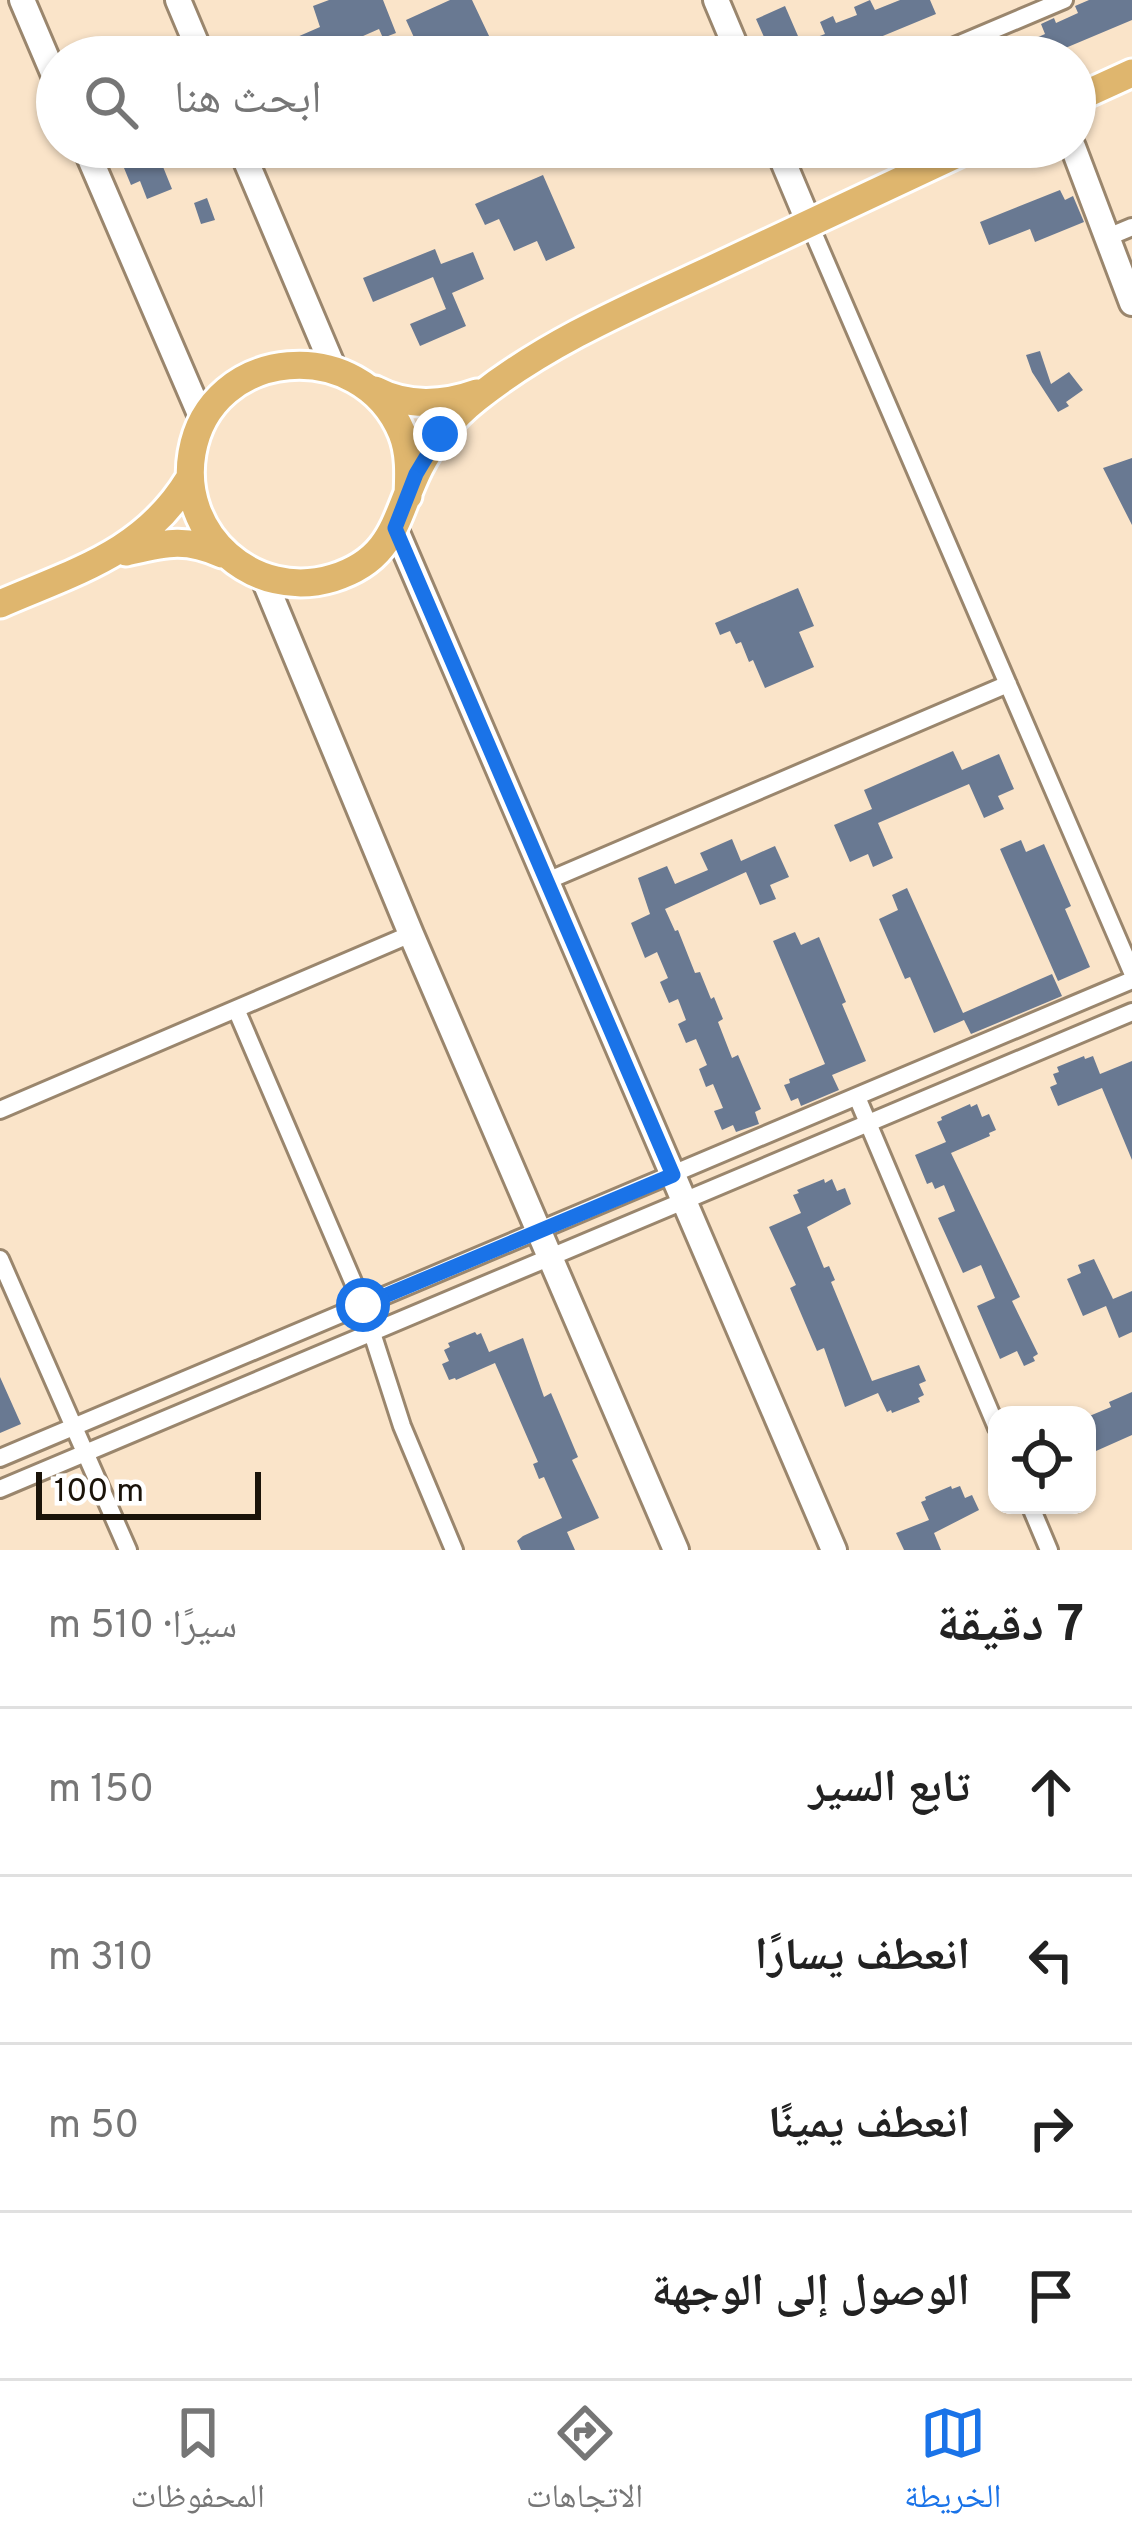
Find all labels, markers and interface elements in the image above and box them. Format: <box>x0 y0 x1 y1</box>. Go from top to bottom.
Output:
search box <box>36 36 1096 168</box>
icon: search <box>78 69 144 135</box>
text: ابحث هنا <box>174 72 322 129</box>
route end <box>413 407 467 461</box>
route start <box>336 1278 390 1332</box>
map controls <box>988 1406 1096 1514</box>
button: locate <box>988 1406 1096 1514</box>
scale bar <box>36 1466 261 1519</box>
text: 100 m <box>54 1472 144 1514</box>
text: 7 دقيقة <box>937 1595 1084 1660</box>
text: سيرًا · 510 m <box>48 1603 237 1652</box>
icon: ahead <box>1018 1759 1084 1825</box>
text: تابع السير <box>809 1761 970 1818</box>
text: 150 m <box>48 1767 154 1816</box>
icon: left <box>1018 1927 1084 1993</box>
text: انعطف يسارًا <box>755 1929 970 1986</box>
text: 310 m <box>48 1935 153 1984</box>
icon: right <box>1018 2095 1084 2161</box>
text: انعطف يمينًا <box>768 2097 970 2154</box>
text: 50 m <box>48 2103 139 2152</box>
icon: arrive <box>1018 2263 1084 2329</box>
text: الوصول إلى الوجهة <box>652 2265 970 2322</box>
tab: المحفوظات <box>131 2400 265 2528</box>
tab: الاتجاهات <box>526 2400 643 2528</box>
tab: الخريطة <box>904 2400 1001 2528</box>

